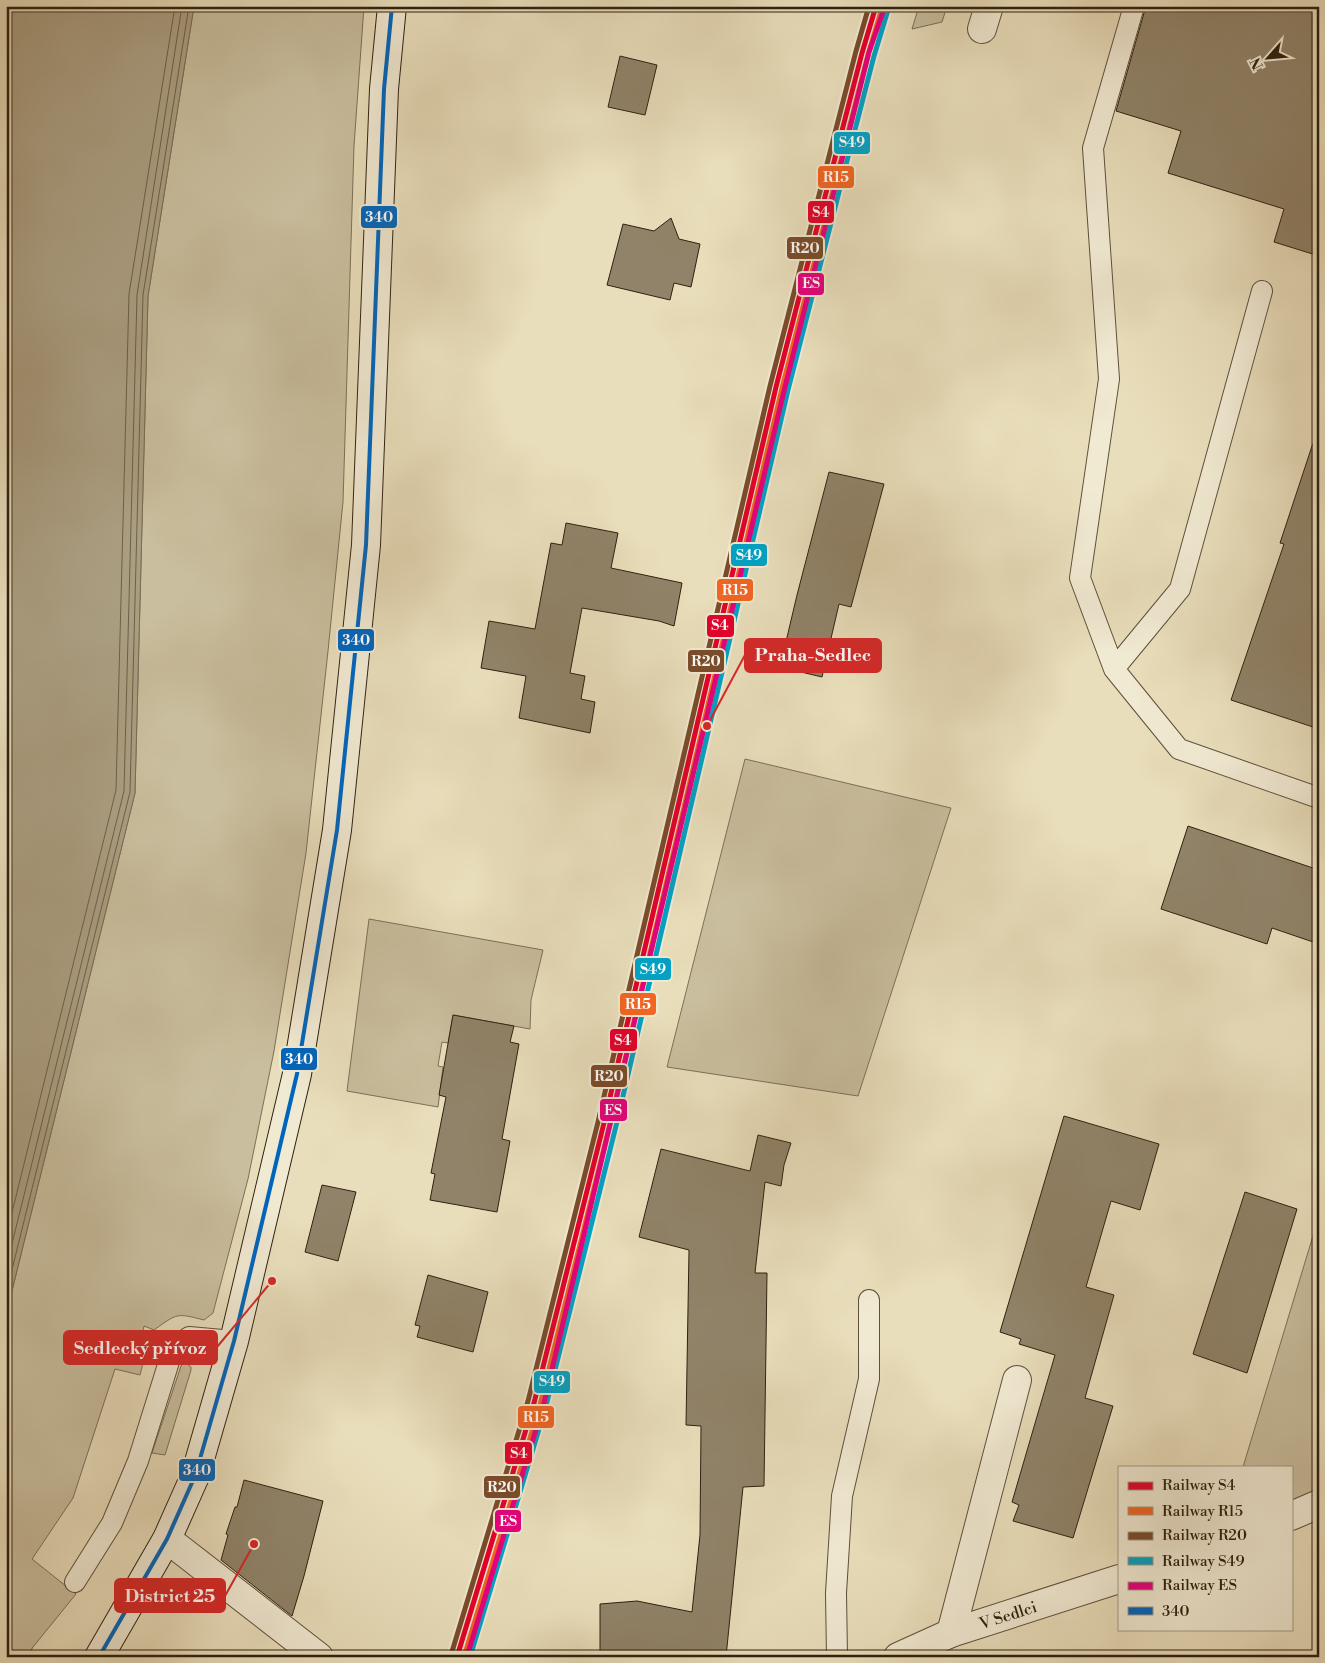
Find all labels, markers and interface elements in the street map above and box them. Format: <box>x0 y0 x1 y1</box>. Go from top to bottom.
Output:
north arrow <box>1242 32 1292 82</box>
text: N <box>1247 54 1268 72</box>
line badge: S49 <box>833 131 871 155</box>
text: S49 <box>839 134 865 152</box>
line badge: R15 <box>817 165 855 189</box>
text: R15 <box>823 169 849 187</box>
line badge: S4 <box>807 200 835 224</box>
text: S4 <box>812 204 830 222</box>
line badge: 340 <box>360 205 398 229</box>
text: 340 <box>365 209 393 227</box>
line badge: R20 <box>786 236 824 260</box>
text: R20 <box>790 240 820 258</box>
line badge: ES <box>797 272 825 296</box>
text: ES <box>802 275 820 293</box>
line badge: S49 <box>730 543 768 567</box>
text: S49 <box>736 547 762 565</box>
line badge: R15 <box>716 578 754 602</box>
text: R15 <box>722 582 748 600</box>
line badge: S4 <box>706 614 735 638</box>
text: S4 <box>711 617 729 635</box>
line badge: 340 <box>337 628 375 652</box>
text: 340 <box>342 632 370 650</box>
callout: Praha-Sedlec <box>745 639 881 672</box>
text: Praha-Sedlec <box>755 644 871 667</box>
line badge: R20 <box>687 649 725 673</box>
text: R20 <box>691 653 721 671</box>
line badge: S49 <box>634 957 672 981</box>
text: S49 <box>640 961 666 979</box>
line badge: R15 <box>619 992 657 1016</box>
text: R15 <box>625 996 651 1014</box>
line badge: S4 <box>609 1028 638 1052</box>
text: S4 <box>614 1032 632 1050</box>
line badge: 340 <box>280 1047 318 1071</box>
text: 340 <box>285 1051 313 1069</box>
line badge: R20 <box>590 1064 628 1088</box>
text: R20 <box>594 1068 624 1086</box>
line badge: ES <box>599 1098 628 1122</box>
text: ES <box>604 1102 622 1120</box>
callout: Sedlecký přívoz <box>64 1331 217 1364</box>
text: Sedlecký přívoz <box>74 1337 207 1360</box>
line badge: S49 <box>533 1370 571 1394</box>
text: S49 <box>539 1373 565 1391</box>
line badge: R15 <box>517 1405 555 1429</box>
text: R15 <box>523 1409 549 1427</box>
line badge: S4 <box>504 1441 533 1465</box>
text: S4 <box>510 1445 528 1463</box>
line badge: 340 <box>178 1458 216 1482</box>
text: 340 <box>183 1462 211 1480</box>
legend <box>1118 1466 1292 1630</box>
line badge: R20 <box>483 1475 521 1499</box>
text: Railway S4 <box>1162 1476 1236 1495</box>
text: R20 <box>487 1479 517 1497</box>
text: Railway R15 <box>1162 1502 1243 1521</box>
line badge: ES <box>494 1509 522 1533</box>
text: ES <box>499 1513 517 1531</box>
text: Railway R20 <box>1162 1526 1247 1545</box>
text: Railway S49 <box>1162 1552 1245 1571</box>
text: Railway ES <box>1162 1576 1237 1595</box>
callout: District 25 <box>115 1579 225 1612</box>
text: District 25 <box>125 1585 215 1608</box>
street label: V Sedlci <box>976 1597 1040 1635</box>
text: 340 <box>1162 1602 1189 1621</box>

